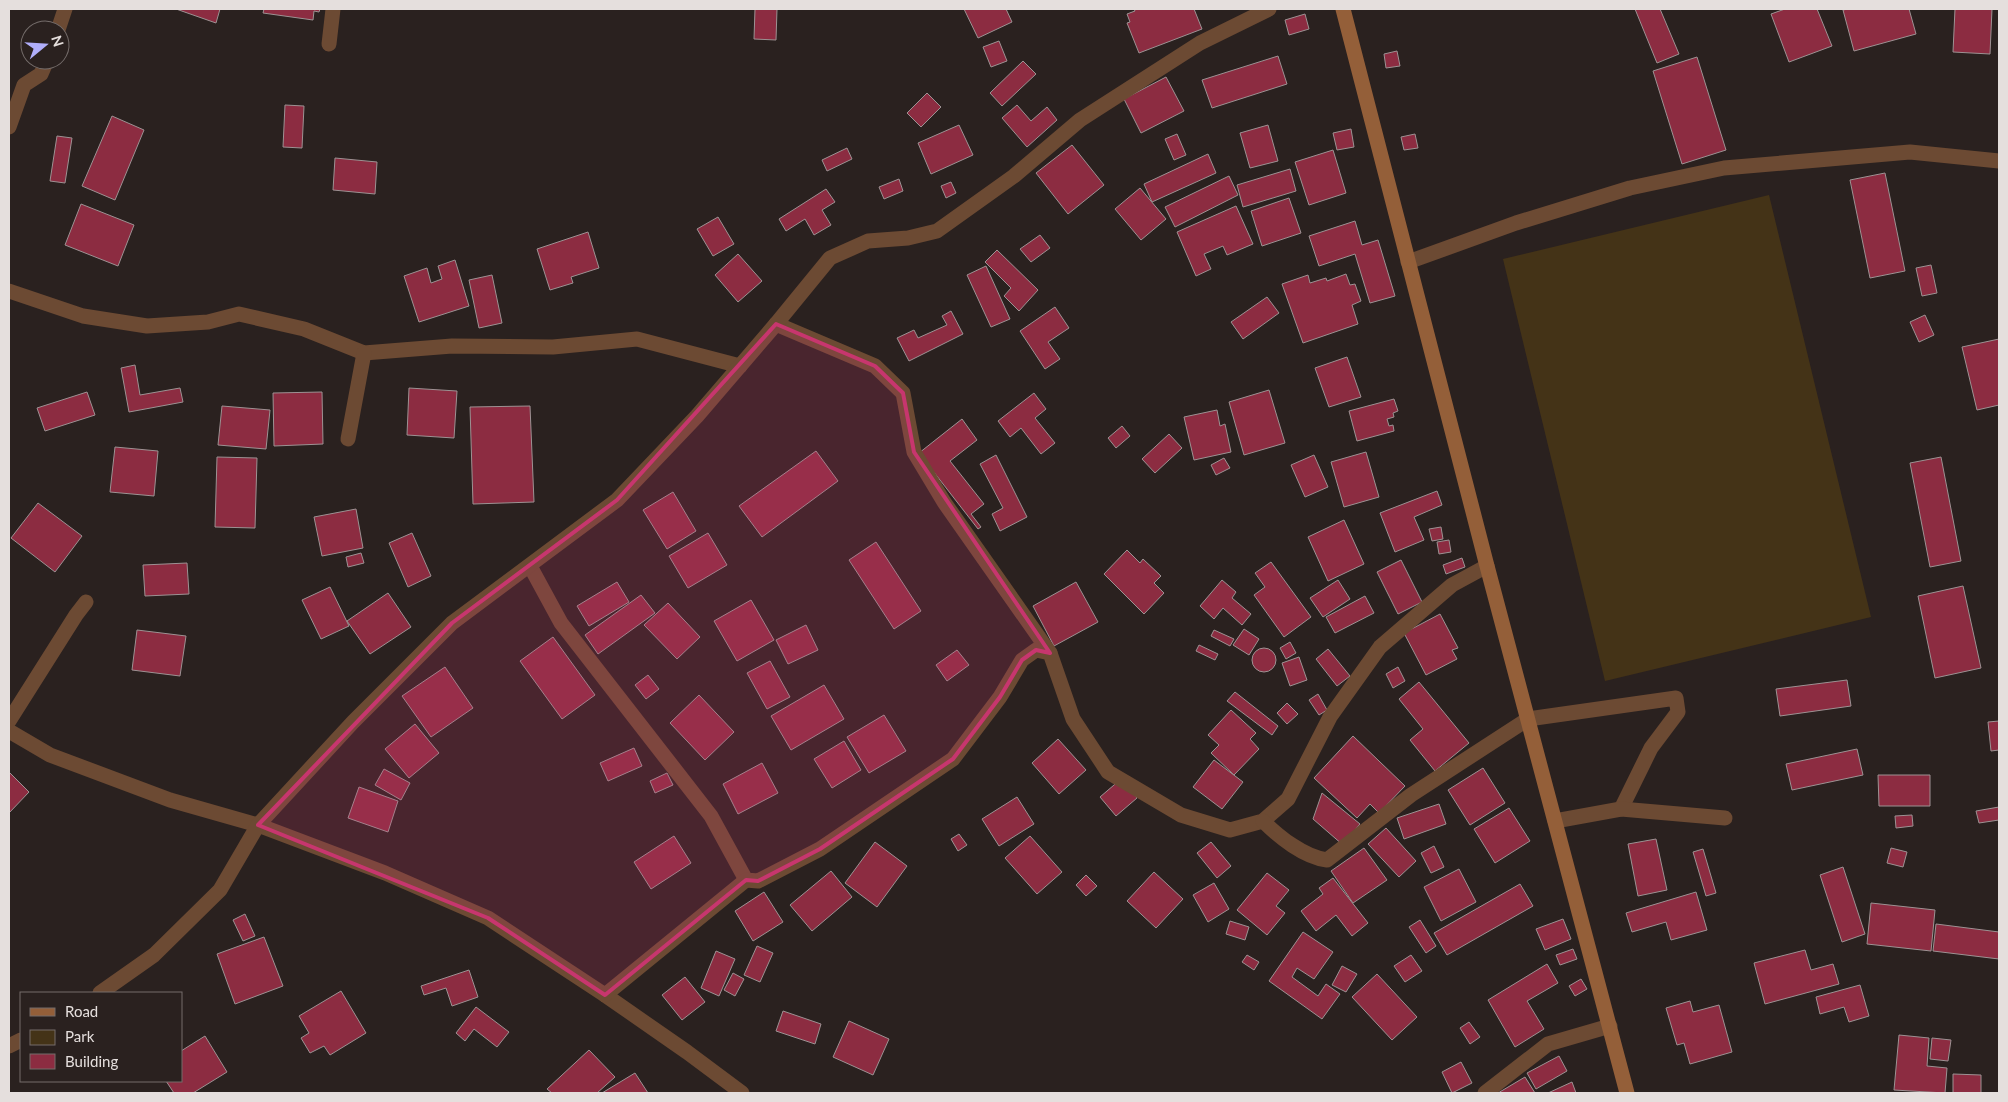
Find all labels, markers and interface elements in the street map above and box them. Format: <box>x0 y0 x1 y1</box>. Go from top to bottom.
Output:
north arrow <box>20 20 70 70</box>
text: N <box>48 33 68 49</box>
legend <box>20 992 182 1082</box>
text: Road <box>65 1002 98 1020</box>
text: Park <box>65 1027 95 1045</box>
text: Building <box>65 1052 118 1070</box>

